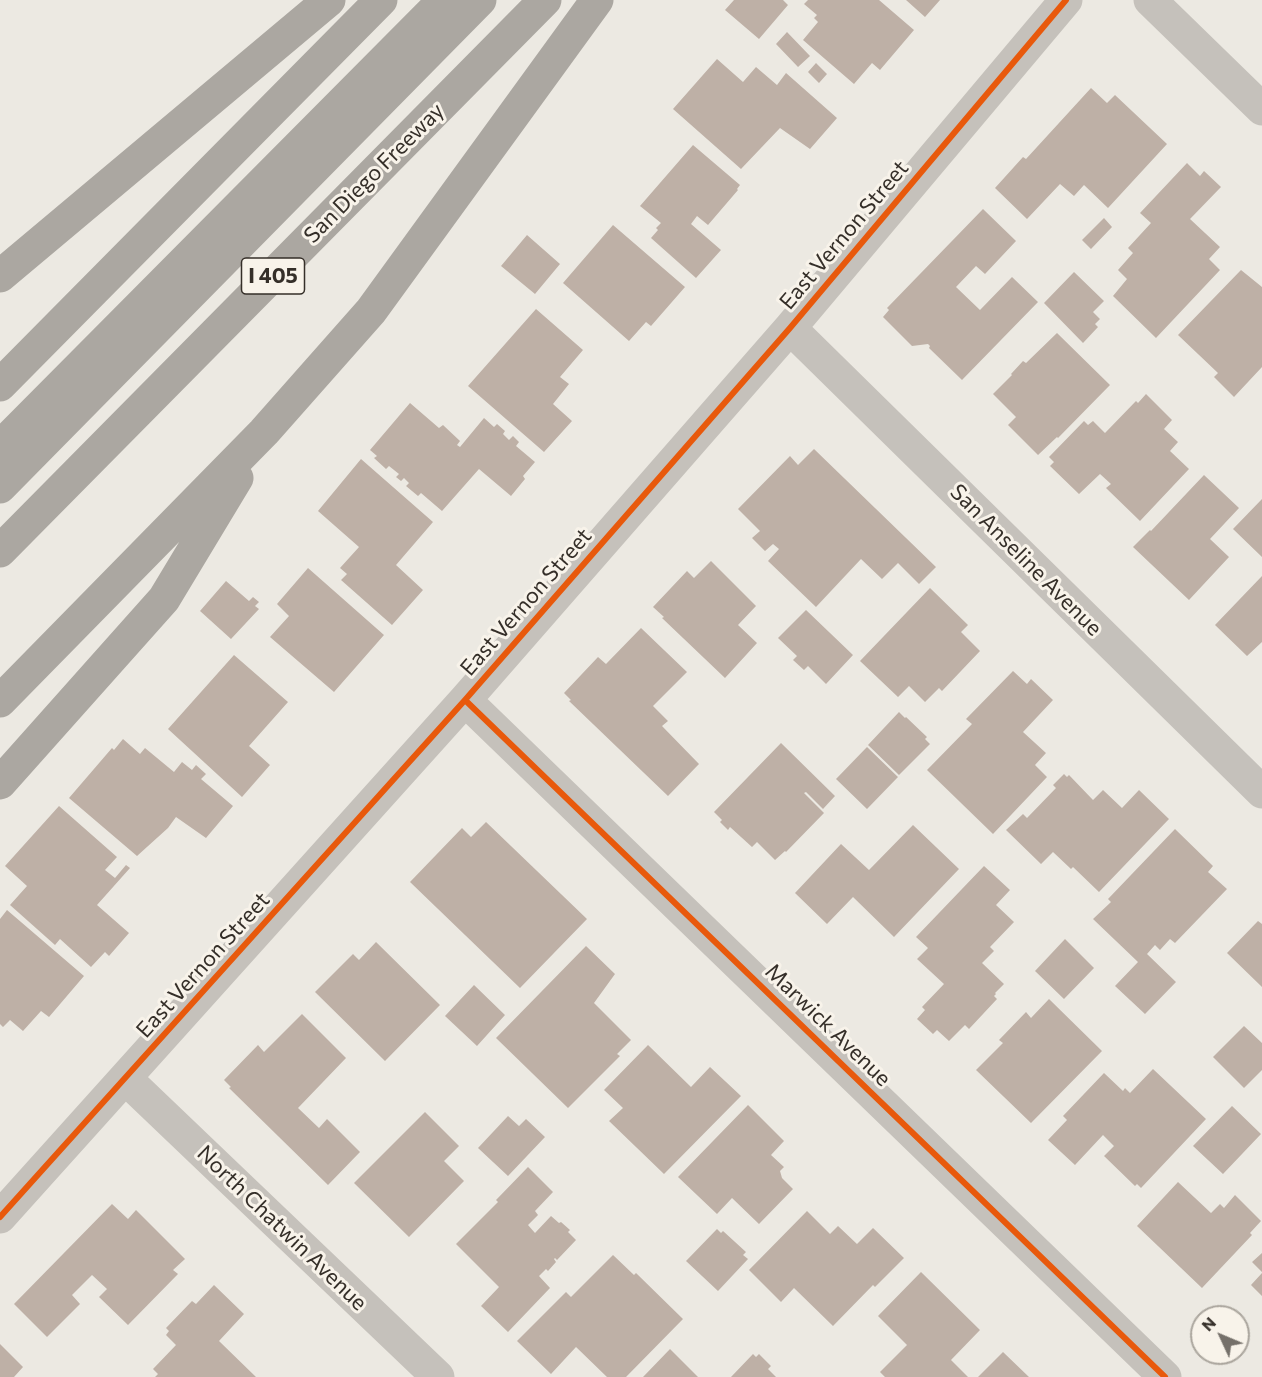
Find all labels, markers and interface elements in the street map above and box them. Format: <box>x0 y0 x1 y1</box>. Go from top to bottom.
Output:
street label: San Diego Freeway <box>298 97 450 249</box>
street label: East Vernon Street <box>774 155 914 315</box>
road number: I 405 <box>242 258 304 294</box>
street label: San Anseline Avenue <box>945 479 1107 641</box>
street label: East Vernon Street <box>455 523 597 681</box>
street label: East Vernon Street <box>131 887 275 1043</box>
street label: Marwick Avenue <box>760 958 896 1092</box>
street label: North Chatwin Avenue <box>192 1140 372 1316</box>
north arrow <box>1190 1305 1250 1365</box>
text: N <box>1197 1313 1219 1334</box>

